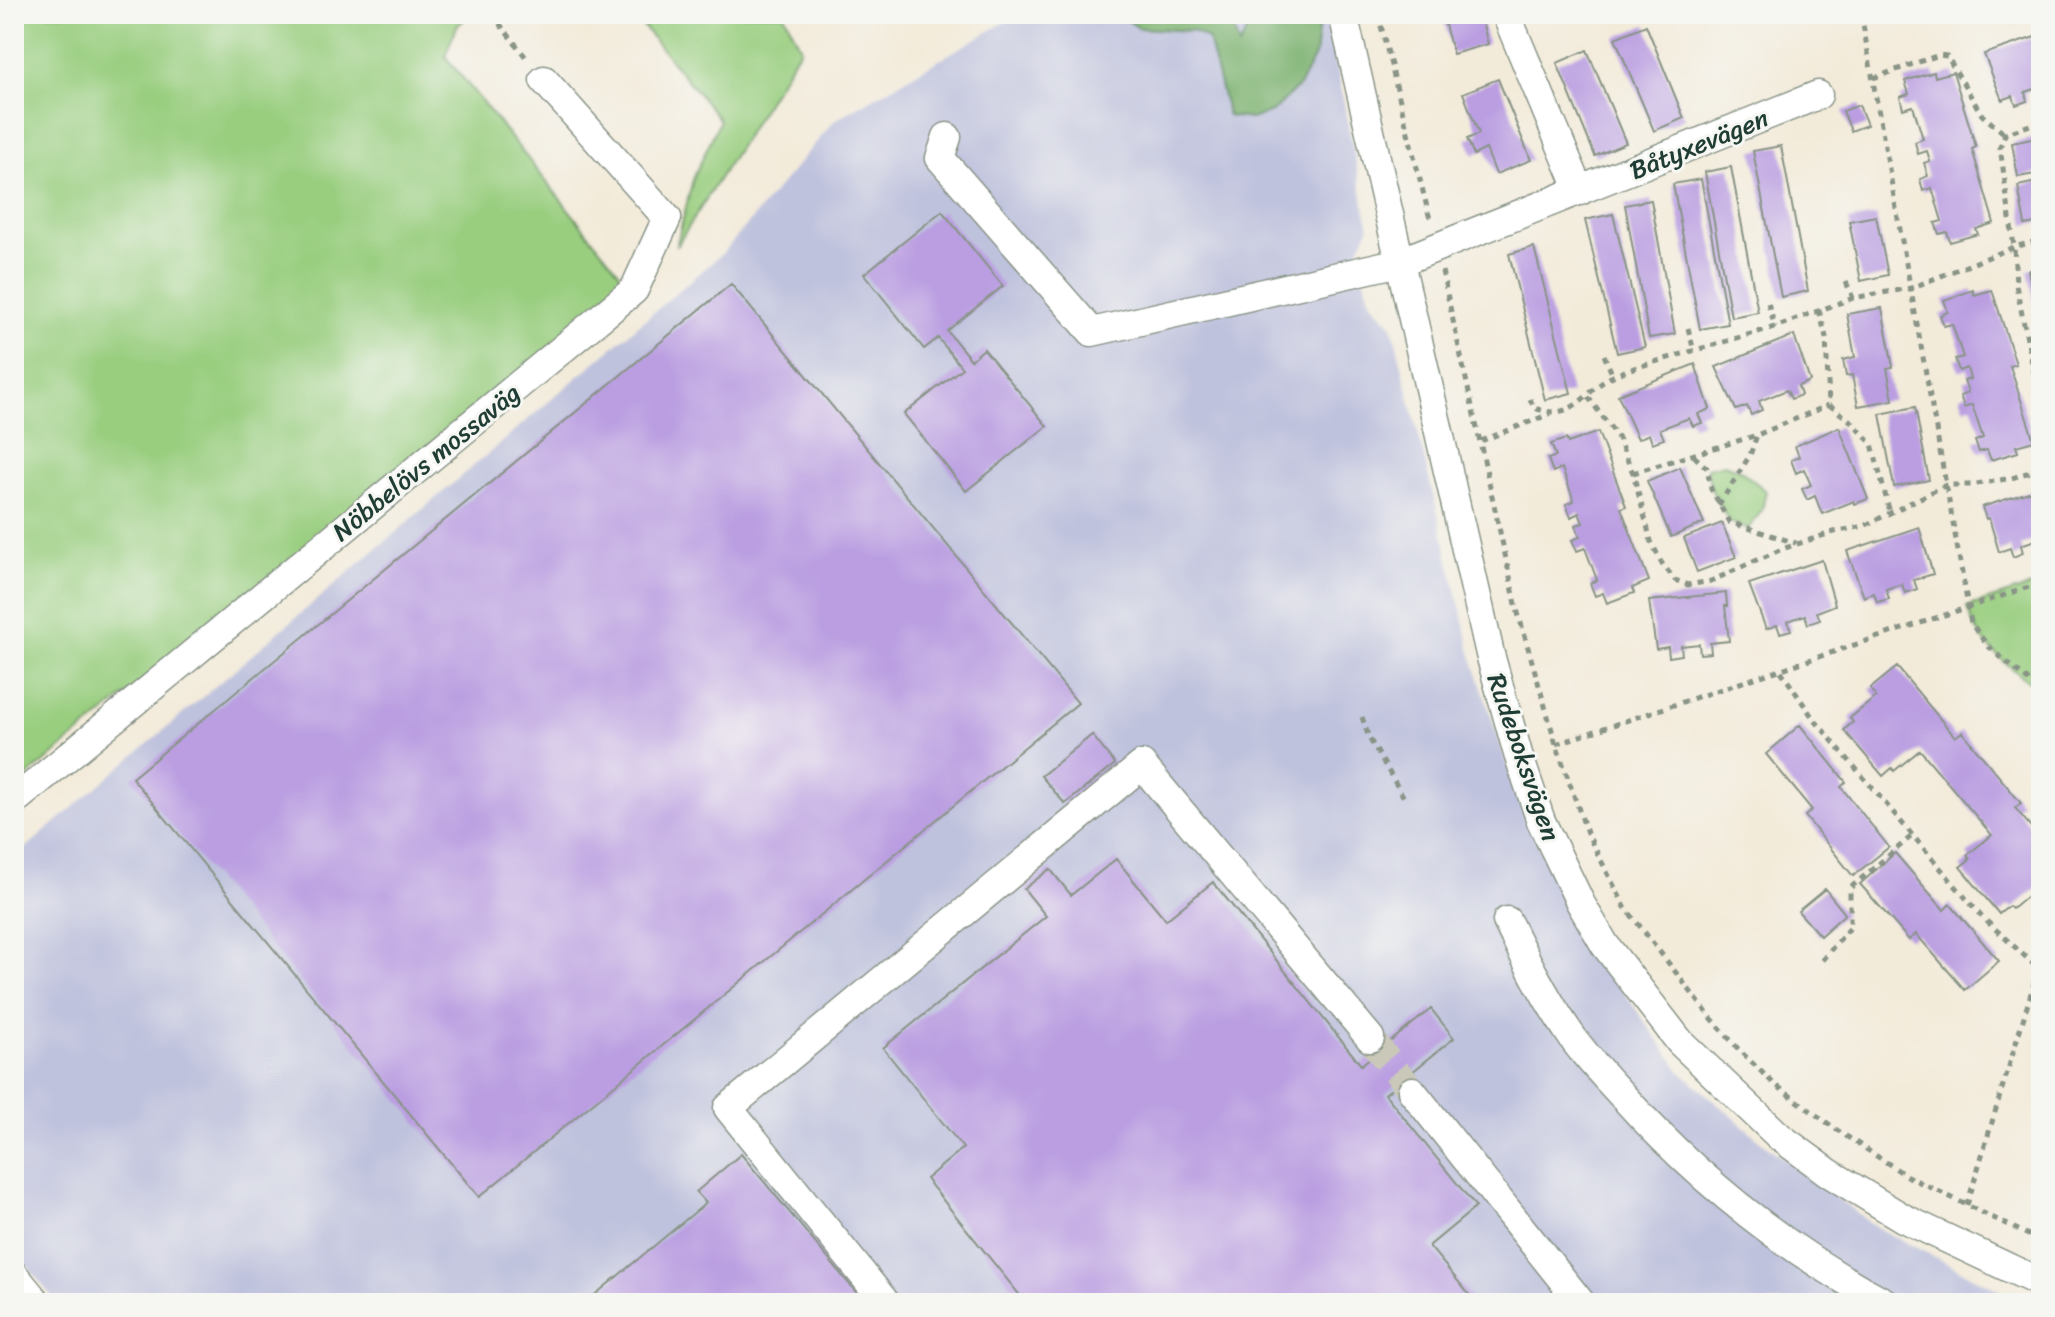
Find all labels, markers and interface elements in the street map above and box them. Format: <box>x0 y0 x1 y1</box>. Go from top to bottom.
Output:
street label: Båtyxevägen <box>1622 95 1776 193</box>
street label: Nöbbelövs mossaväg <box>321 371 531 553</box>
street label: Rudeboksvägen <box>1474 667 1574 847</box>

